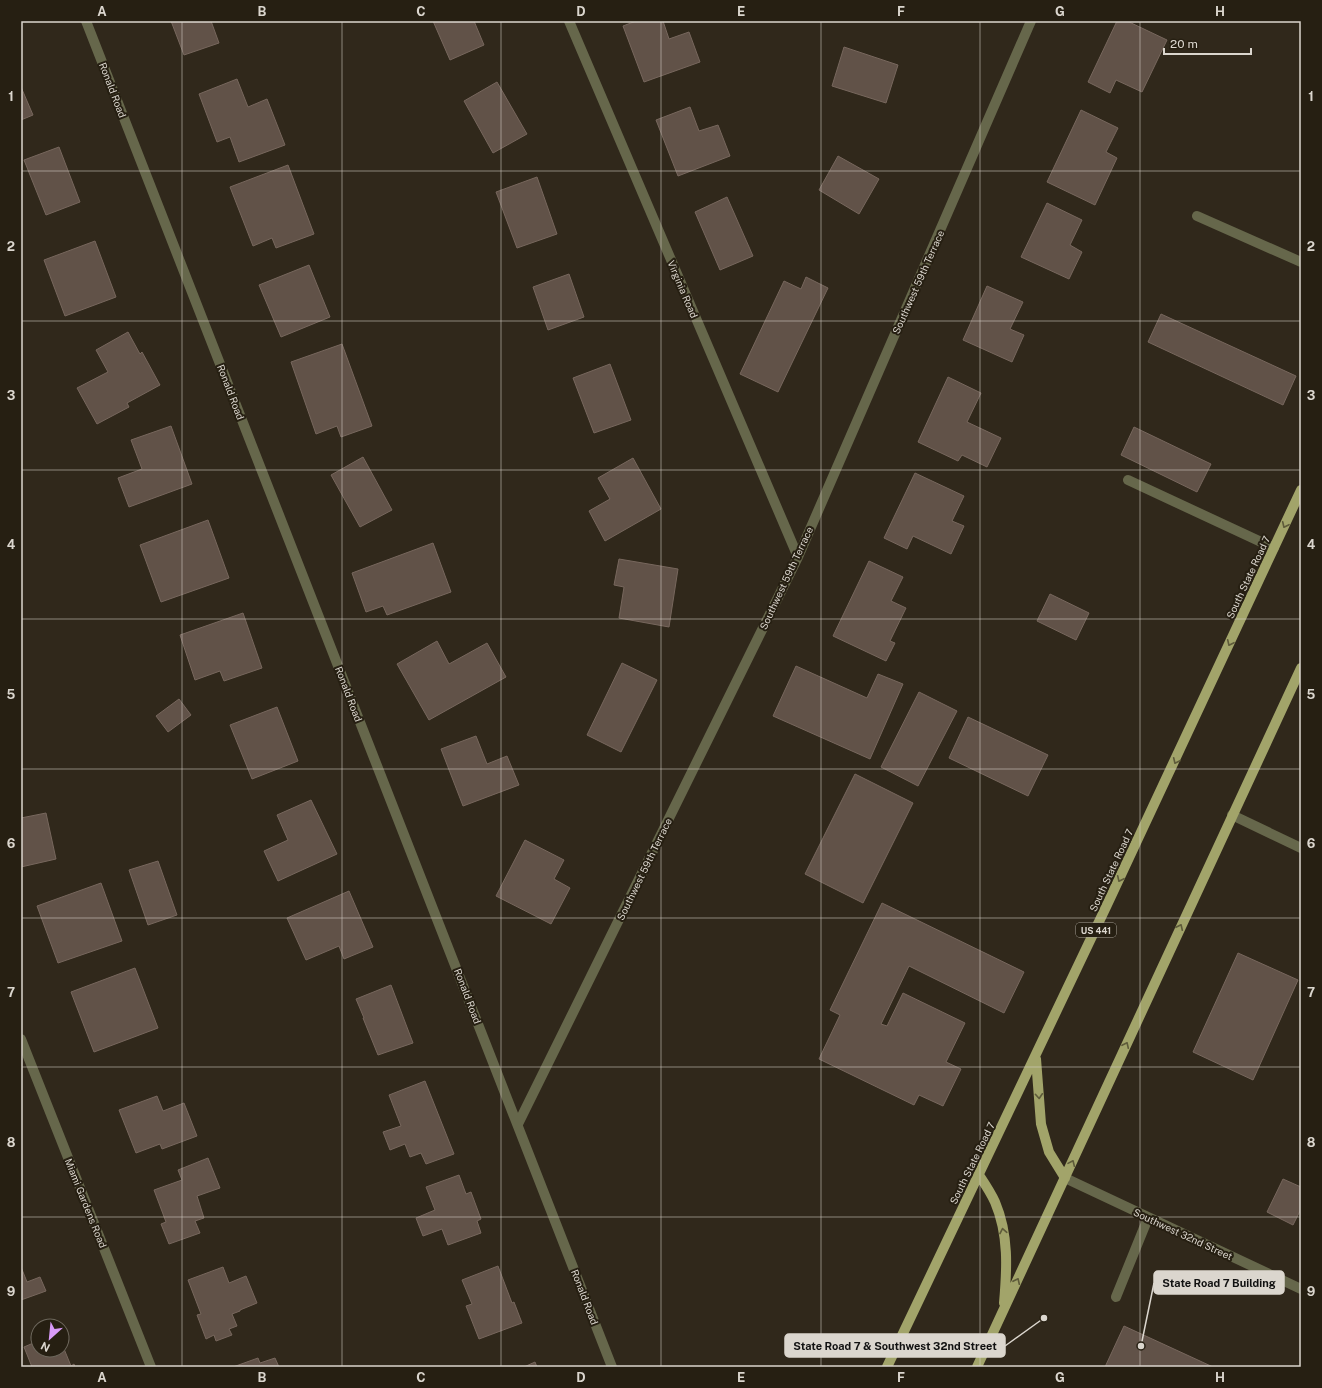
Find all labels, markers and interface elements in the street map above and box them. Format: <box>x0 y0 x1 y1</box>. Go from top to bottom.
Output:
text: A <box>97 4 107 19</box>
text: B <box>258 4 267 19</box>
text: C <box>416 4 426 19</box>
text: D <box>576 4 586 19</box>
text: E <box>737 4 745 19</box>
text: F <box>897 4 905 19</box>
text: G <box>1055 4 1065 19</box>
text: H <box>1215 4 1225 19</box>
scale bar <box>1164 30 1251 56</box>
text: 20 m <box>1170 37 1198 51</box>
street label: Ronald Road <box>97 61 129 119</box>
text: 1 <box>8 89 14 104</box>
text: 1 <box>1308 89 1314 104</box>
street label: Southwest 59th Terrace <box>890 228 946 336</box>
text: 2 <box>7 239 15 254</box>
text: 2 <box>1307 239 1315 254</box>
street label: Virginia Road <box>665 258 701 320</box>
street label: Ronald Road <box>215 363 247 421</box>
text: 3 <box>7 388 16 403</box>
text: 3 <box>1307 388 1316 403</box>
one-way arrow <box>1282 521 1290 529</box>
street label: Southwest 59th Terrace <box>757 524 815 631</box>
street label: South State Road 7 <box>1224 534 1272 620</box>
text: 4 <box>7 537 16 552</box>
text: 4 <box>1307 537 1316 552</box>
one-way arrow <box>1227 639 1235 647</box>
street label: Ronald Road <box>333 665 365 723</box>
text: 5 <box>7 687 16 702</box>
text: 5 <box>1307 687 1316 702</box>
one-way arrow <box>1173 757 1181 765</box>
street label: Southwest 59th Terrace <box>614 816 674 922</box>
street label: South State Road 7 <box>1087 827 1135 913</box>
text: 6 <box>7 836 16 851</box>
text: 6 <box>1307 836 1316 851</box>
one-way arrow <box>1117 875 1125 882</box>
road number: US 441 <box>1076 923 1116 937</box>
one-way arrow <box>1175 923 1183 931</box>
street label: Ronald Road <box>452 967 484 1025</box>
text: 7 <box>7 985 15 1000</box>
text: 7 <box>1307 985 1315 1000</box>
one-way arrow <box>1121 1041 1129 1049</box>
one-way arrow <box>1034 1093 1043 1099</box>
street label: South State Road 7 <box>947 1120 997 1206</box>
text: 8 <box>7 1135 16 1150</box>
text: 8 <box>1307 1135 1316 1150</box>
street label: Miami Gardens Road <box>63 1156 109 1250</box>
one-way arrow <box>1067 1160 1075 1167</box>
street label: Southwest 32nd Street <box>1132 1206 1235 1262</box>
one-way arrow <box>1000 1228 1008 1234</box>
street label: Ronald Road <box>569 1268 601 1326</box>
callout: State Road 7 Building <box>1154 1271 1284 1294</box>
text: State Road 7 Building <box>1162 1277 1276 1289</box>
one-way arrow <box>1012 1278 1020 1285</box>
text: 9 <box>7 1284 15 1299</box>
text: 9 <box>1307 1284 1315 1299</box>
north arrow <box>30 1318 70 1358</box>
callout: State Road 7 & Southwest 32nd Street <box>785 1334 1005 1357</box>
text: N <box>39 1340 52 1354</box>
text: State Road 7 & Southwest 32nd Street <box>793 1340 997 1352</box>
text: A <box>97 1370 107 1385</box>
text: B <box>258 1370 267 1385</box>
text: C <box>416 1370 426 1385</box>
text: D <box>576 1370 586 1385</box>
text: E <box>737 1370 745 1385</box>
text: F <box>897 1370 905 1385</box>
text: G <box>1055 1370 1065 1385</box>
text: H <box>1215 1370 1225 1385</box>

